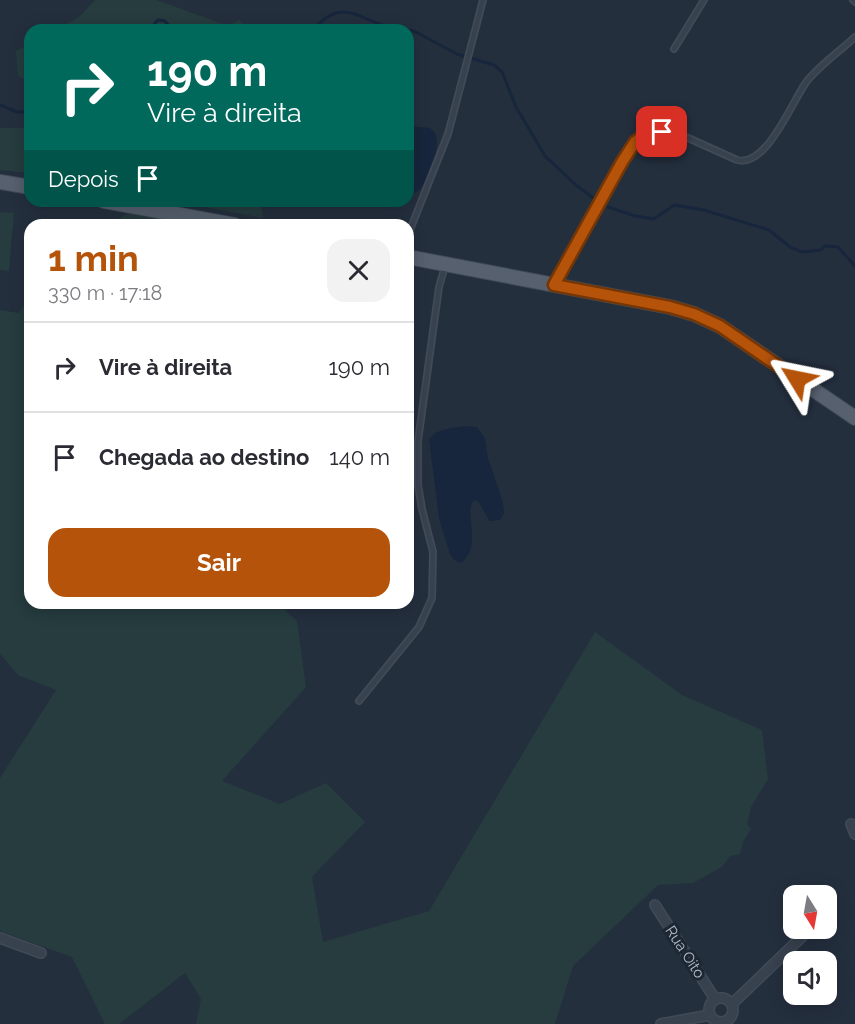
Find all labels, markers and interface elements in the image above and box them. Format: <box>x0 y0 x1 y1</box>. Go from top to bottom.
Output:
text: 190 m <box>147 47 267 96</box>
icon: right <box>48 48 126 126</box>
text: Vire à direita <box>147 97 302 128</box>
pin <box>636 106 687 157</box>
icon: arrive <box>645 115 678 148</box>
icon: arrive <box>131 162 164 195</box>
text: Depois <box>48 166 119 192</box>
text: 1 min <box>48 237 139 279</box>
button: close <box>327 239 390 302</box>
text: 330 m · 17:18 <box>48 281 162 305</box>
position arrow <box>765 347 829 411</box>
icon: right <box>48 351 81 384</box>
text: Vire à direita <box>99 354 232 380</box>
text: 190 m <box>328 354 390 380</box>
icon: arrive <box>48 441 81 474</box>
text: Chegada ao destino <box>99 444 309 470</box>
text: 140 m <box>329 444 390 470</box>
button: Sair <box>48 528 390 597</box>
north arrow <box>783 885 837 939</box>
map controls <box>783 885 837 1005</box>
street label: Rua Oito <box>661 922 709 982</box>
button: sound <box>783 951 837 1005</box>

